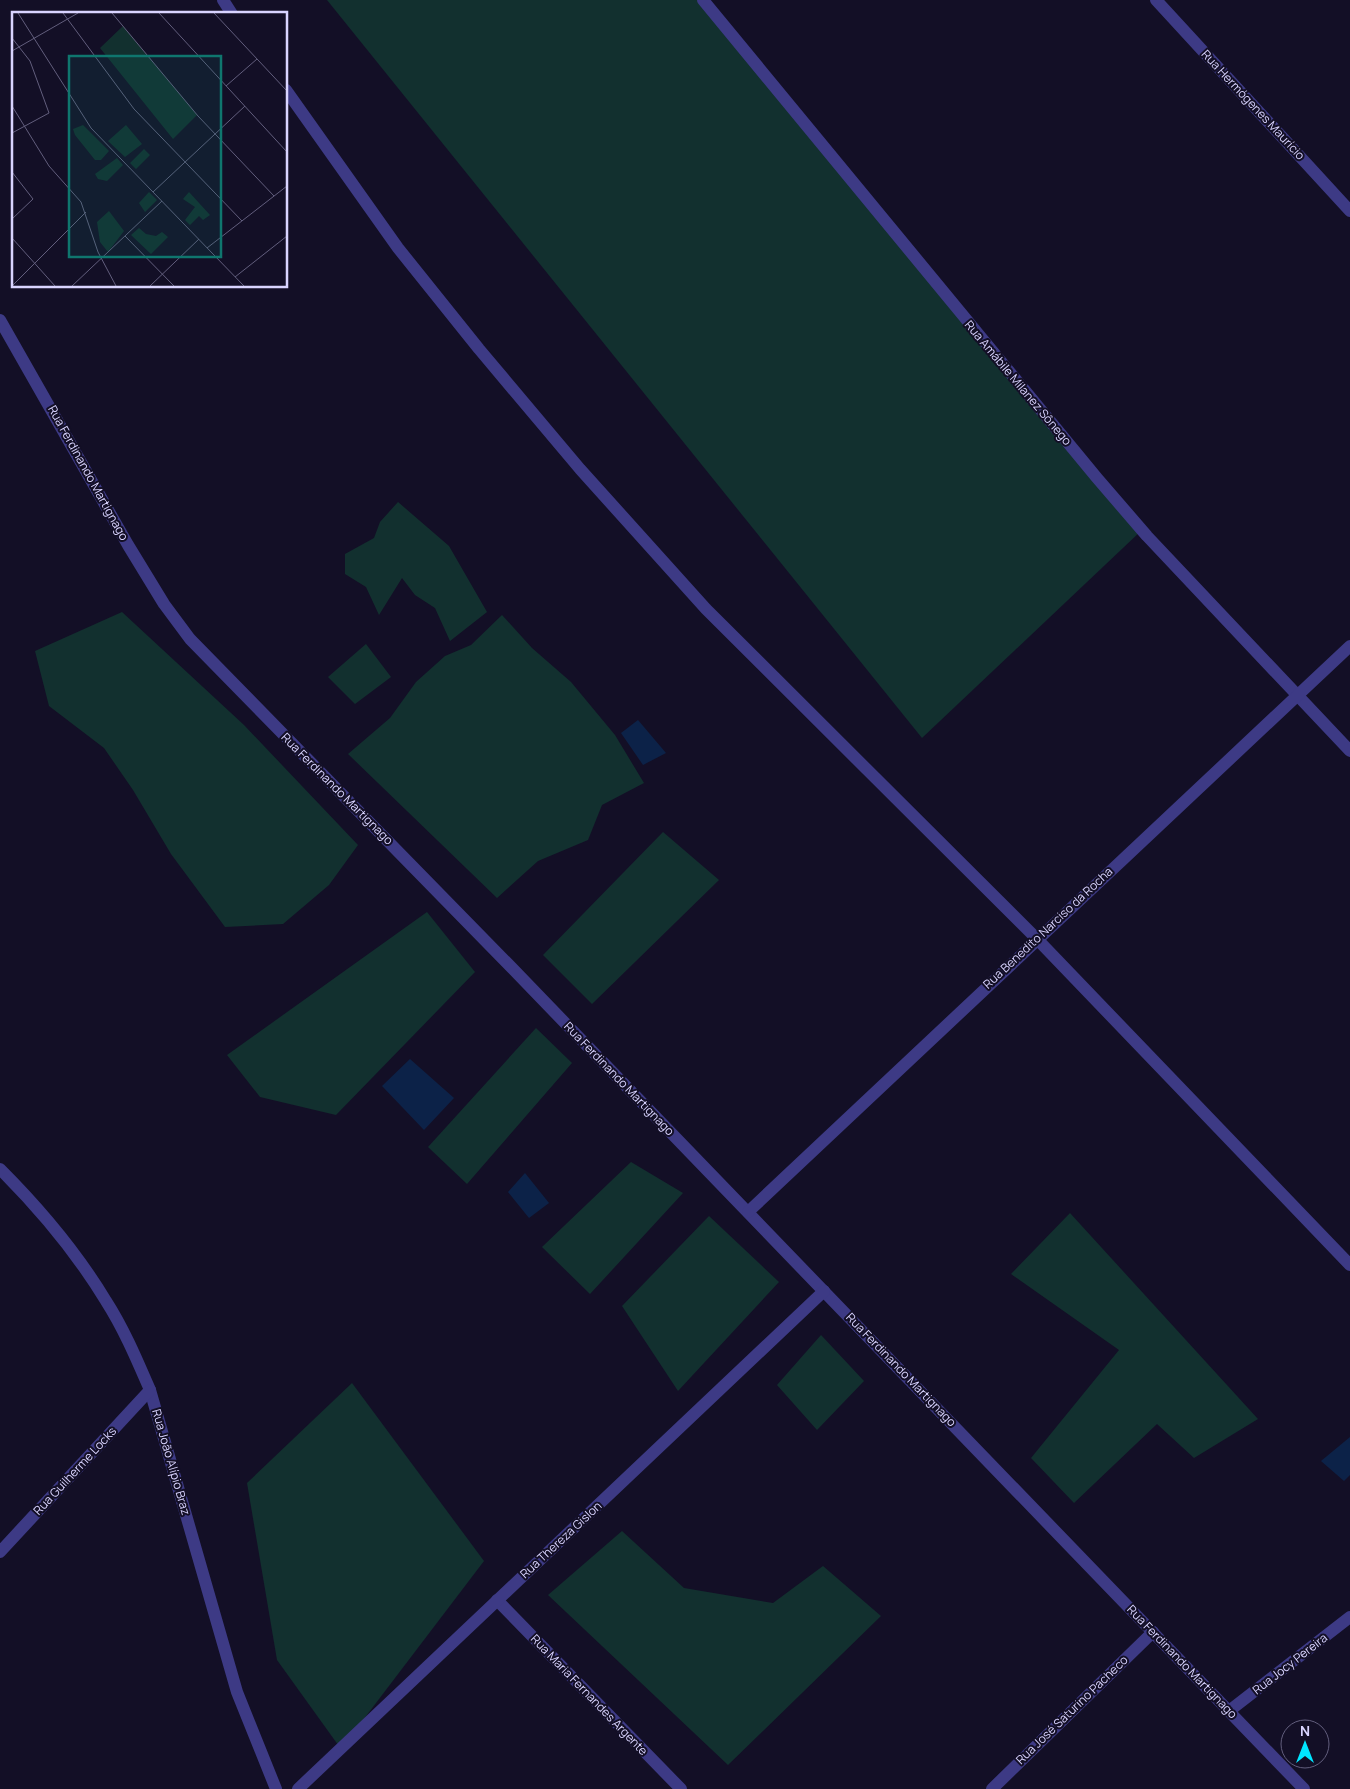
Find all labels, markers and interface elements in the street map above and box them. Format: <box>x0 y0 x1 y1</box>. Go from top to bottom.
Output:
inset map <box>12 12 288 288</box>
street label: Rua Hermógenes Maurício <box>1198 46 1309 163</box>
street label: Rua Amábile Milanez Sônego <box>961 317 1076 449</box>
street label: Rua Ferdinando Martignago <box>44 402 133 543</box>
street label: Rua Ferdinando Martignago <box>278 729 397 848</box>
street label: Rua Benedito Narciso da Rocha <box>979 863 1116 992</box>
street label: Rua Ferdinando Martignago <box>560 1018 678 1139</box>
street label: Rua Ferdinando Martignago <box>842 1309 960 1430</box>
street label: Rua João Alípio Braz <box>148 1407 195 1517</box>
street label: Rua Guilherme Locks <box>29 1423 120 1519</box>
street label: Rua Thereza Gislon <box>516 1497 605 1582</box>
street label: Rua Ferdinando Martignago <box>1123 1601 1241 1722</box>
street label: Rua Jocy Pereira <box>1249 1629 1331 1698</box>
street label: Rua Maria Fernandes Argente <box>527 1630 652 1759</box>
street label: Rua José Saturino Pacheco <box>1012 1652 1131 1768</box>
north arrow <box>1280 1719 1330 1769</box>
text: N <box>1300 1721 1310 1740</box>

